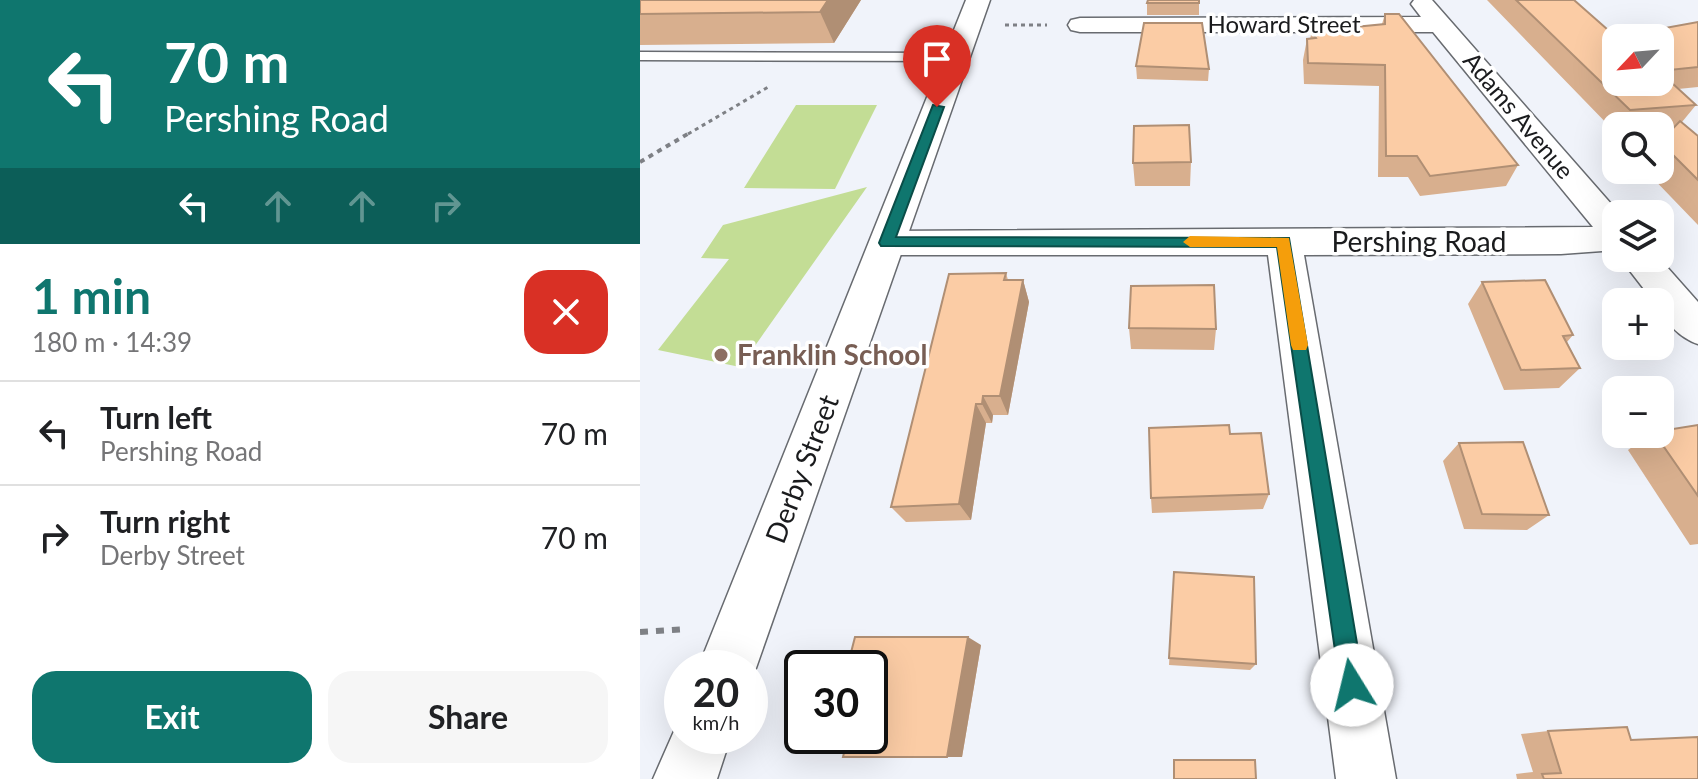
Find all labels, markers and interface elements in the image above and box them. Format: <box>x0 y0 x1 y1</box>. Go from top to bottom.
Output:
street label: Howard Street <box>1207 9 1361 38</box>
north arrow <box>1602 24 1674 96</box>
map controls <box>1602 24 1674 448</box>
pin <box>903 25 971 107</box>
text: 70 m <box>164 28 289 95</box>
icon: left <box>32 32 136 136</box>
icon: arrive <box>915 37 959 81</box>
street label: Adams Avenue <box>1458 46 1580 184</box>
text: Pershing Road <box>164 96 389 140</box>
button: search <box>1602 112 1674 184</box>
icon: left <box>172 184 216 228</box>
icon: ahead <box>256 184 300 228</box>
icon: ahead <box>340 184 384 228</box>
icon: right <box>424 184 468 228</box>
button: layers <box>1602 200 1674 272</box>
street label: Pershing Road <box>1332 224 1506 258</box>
text: 1 min <box>32 267 151 324</box>
button: close <box>524 270 608 354</box>
button: + <box>1602 288 1674 360</box>
text: 180 m · 14:39 <box>32 326 192 358</box>
place label: Franklin School <box>737 337 927 371</box>
marker: Franklin School <box>712 346 730 364</box>
button: − <box>1602 376 1674 448</box>
street label: Derby Street <box>757 390 845 548</box>
text: Turn left <box>100 399 212 435</box>
icon: left <box>32 411 76 455</box>
text: 70 m <box>541 415 608 451</box>
text: Pershing Road <box>100 435 262 467</box>
text: Turn right <box>100 503 230 539</box>
icon: right <box>32 515 76 559</box>
text: 70 m <box>541 519 608 555</box>
text: Derby Street <box>100 539 245 571</box>
position arrow <box>1310 643 1394 727</box>
speed limit sign: 30 <box>784 650 888 754</box>
text: 20 <box>693 668 739 716</box>
button: Exit <box>32 671 312 763</box>
button: Share <box>328 671 608 763</box>
text: km/h <box>693 710 739 734</box>

